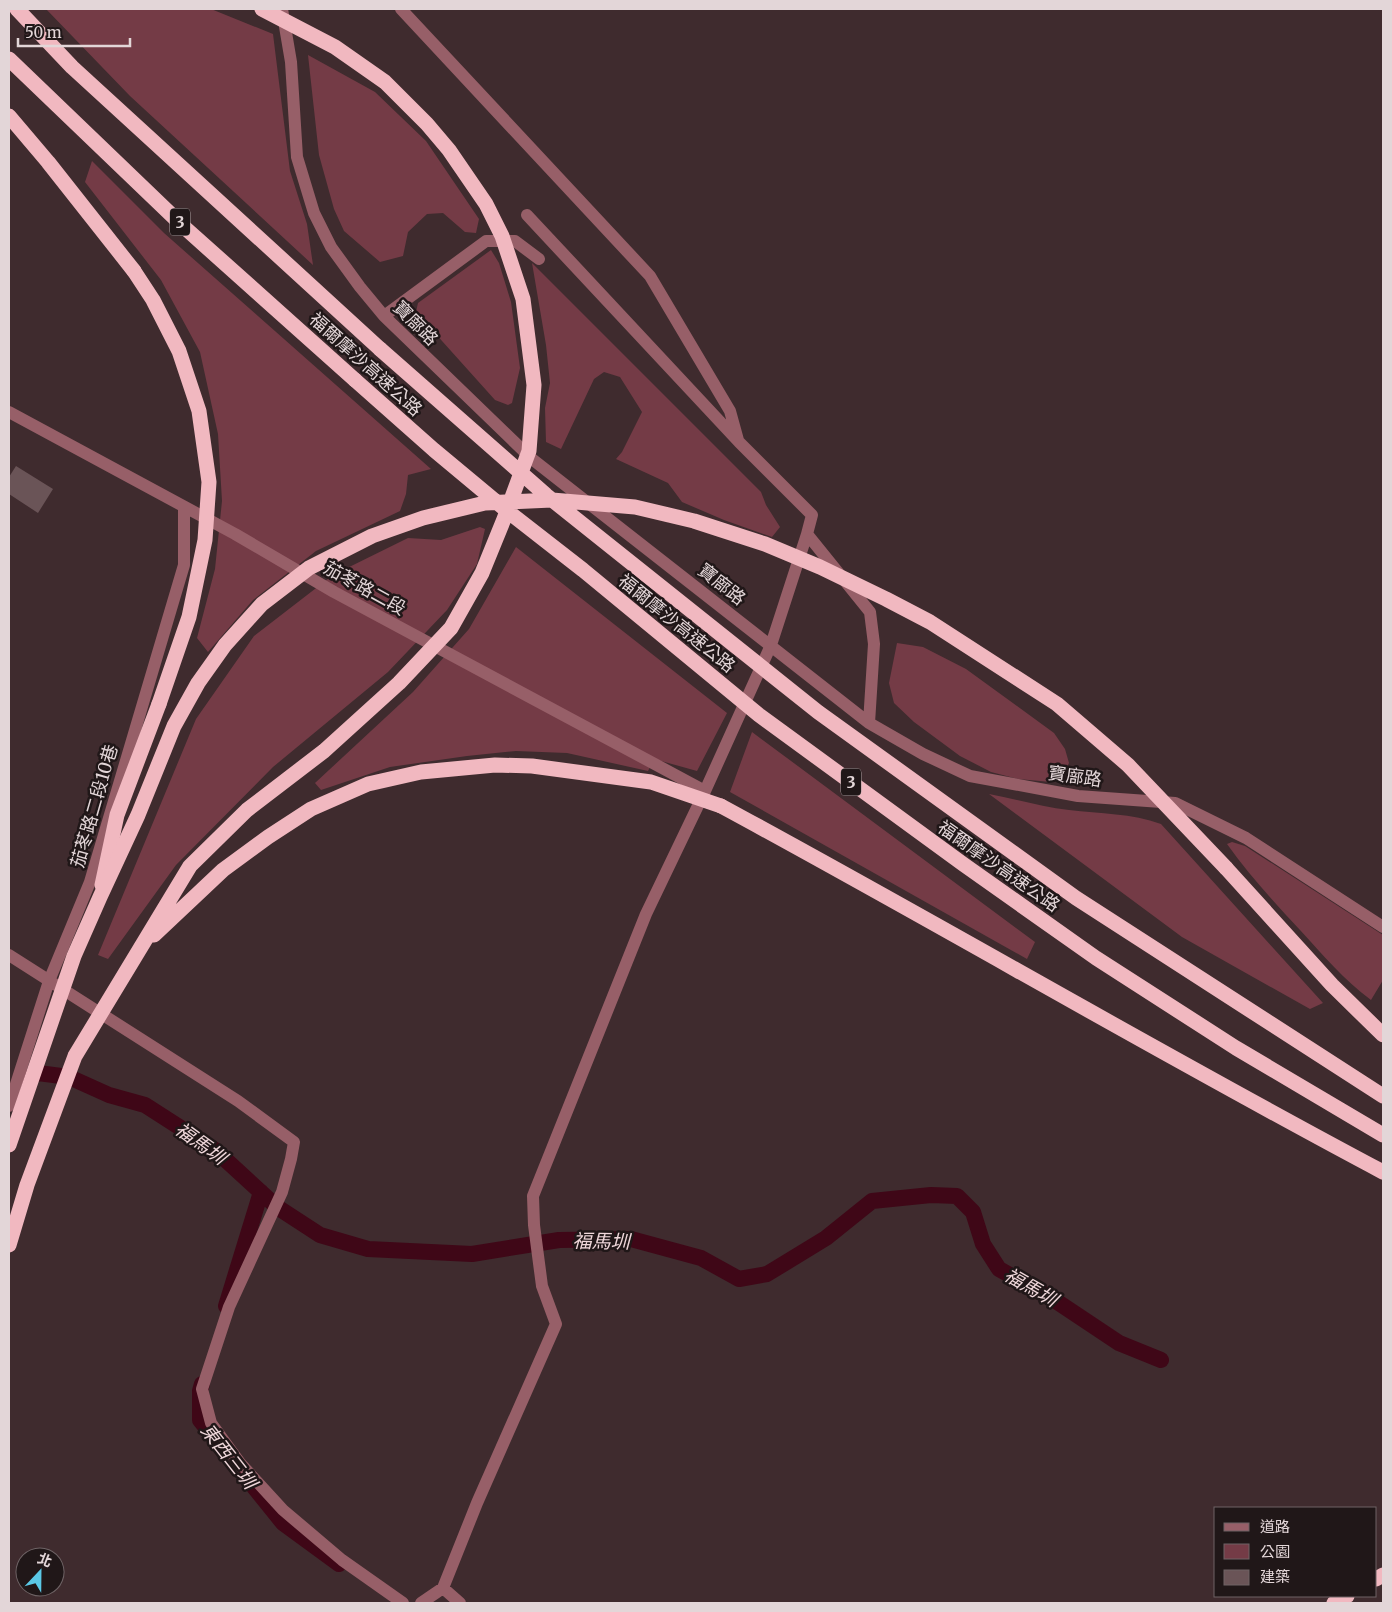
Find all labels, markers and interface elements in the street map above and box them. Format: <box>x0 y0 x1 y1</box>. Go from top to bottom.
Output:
scale bar <box>18 15 130 47</box>
text: 50 m <box>25 23 62 42</box>
road number: 3 <box>170 208 190 236</box>
street label: 寶廍路 <box>389 296 443 350</box>
street label: 福爾摩沙高速公路 <box>305 307 427 421</box>
street label: 茄苳路二段 <box>320 556 410 620</box>
street label: 寶廍路 <box>694 558 750 610</box>
street label: 福爾摩沙高速公路 <box>614 569 740 677</box>
street label: 茄苳路二段10巷 <box>65 742 123 870</box>
street label: 寶廍路 <box>1047 761 1103 791</box>
road number: 3 <box>841 769 861 796</box>
street label: 福爾摩沙高速公路 <box>933 815 1065 917</box>
water label: 福馬圳 <box>171 1117 234 1171</box>
water label: 福馬圳 <box>572 1229 633 1254</box>
water label: 福馬圳 <box>1000 1262 1064 1313</box>
water label: 東西三圳 <box>196 1419 264 1496</box>
legend <box>1214 1507 1377 1597</box>
text: 道路 <box>1260 1517 1290 1536</box>
text: 公園 <box>1260 1542 1290 1561</box>
north arrow <box>15 1547 65 1597</box>
text: 北 <box>35 1549 55 1571</box>
text: 建築 <box>1260 1567 1290 1586</box>

